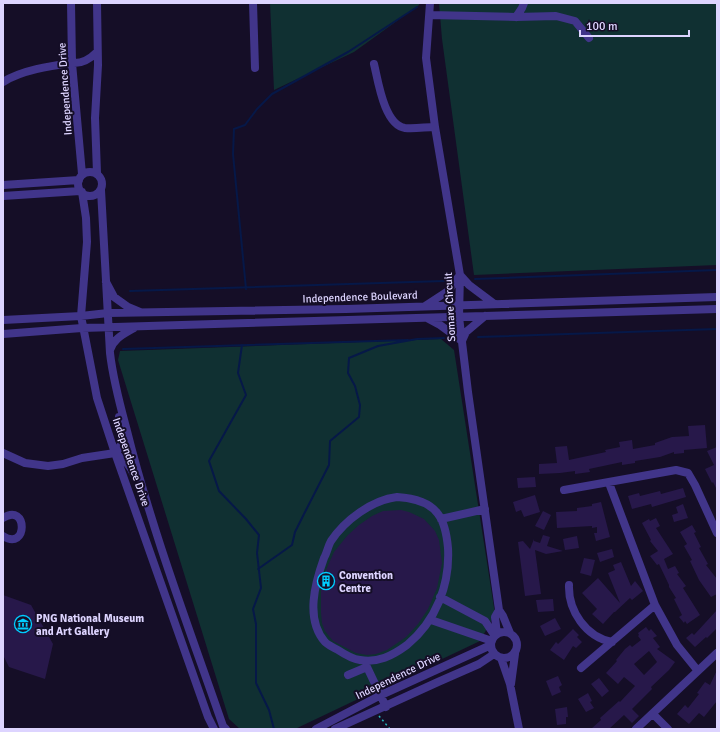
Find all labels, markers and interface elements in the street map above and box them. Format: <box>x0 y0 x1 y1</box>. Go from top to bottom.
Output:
scale bar <box>580 12 689 38</box>
text: 100 m <box>586 19 618 34</box>
street label: Independence Drive <box>55 42 75 136</box>
street label: Somare Circuit <box>442 272 458 342</box>
street label: Independence Boulevard <box>302 288 418 306</box>
street label: Independence Drive <box>110 416 152 508</box>
place label: Convention Centre <box>339 569 393 595</box>
building icon: Convention Centre <box>316 571 336 591</box>
place label: PNG National Museum and Art Gallery <box>36 612 144 638</box>
museum icon: PNG National Museum and Art Gallery <box>13 614 33 634</box>
street label: Independence Drive <box>353 650 443 702</box>

